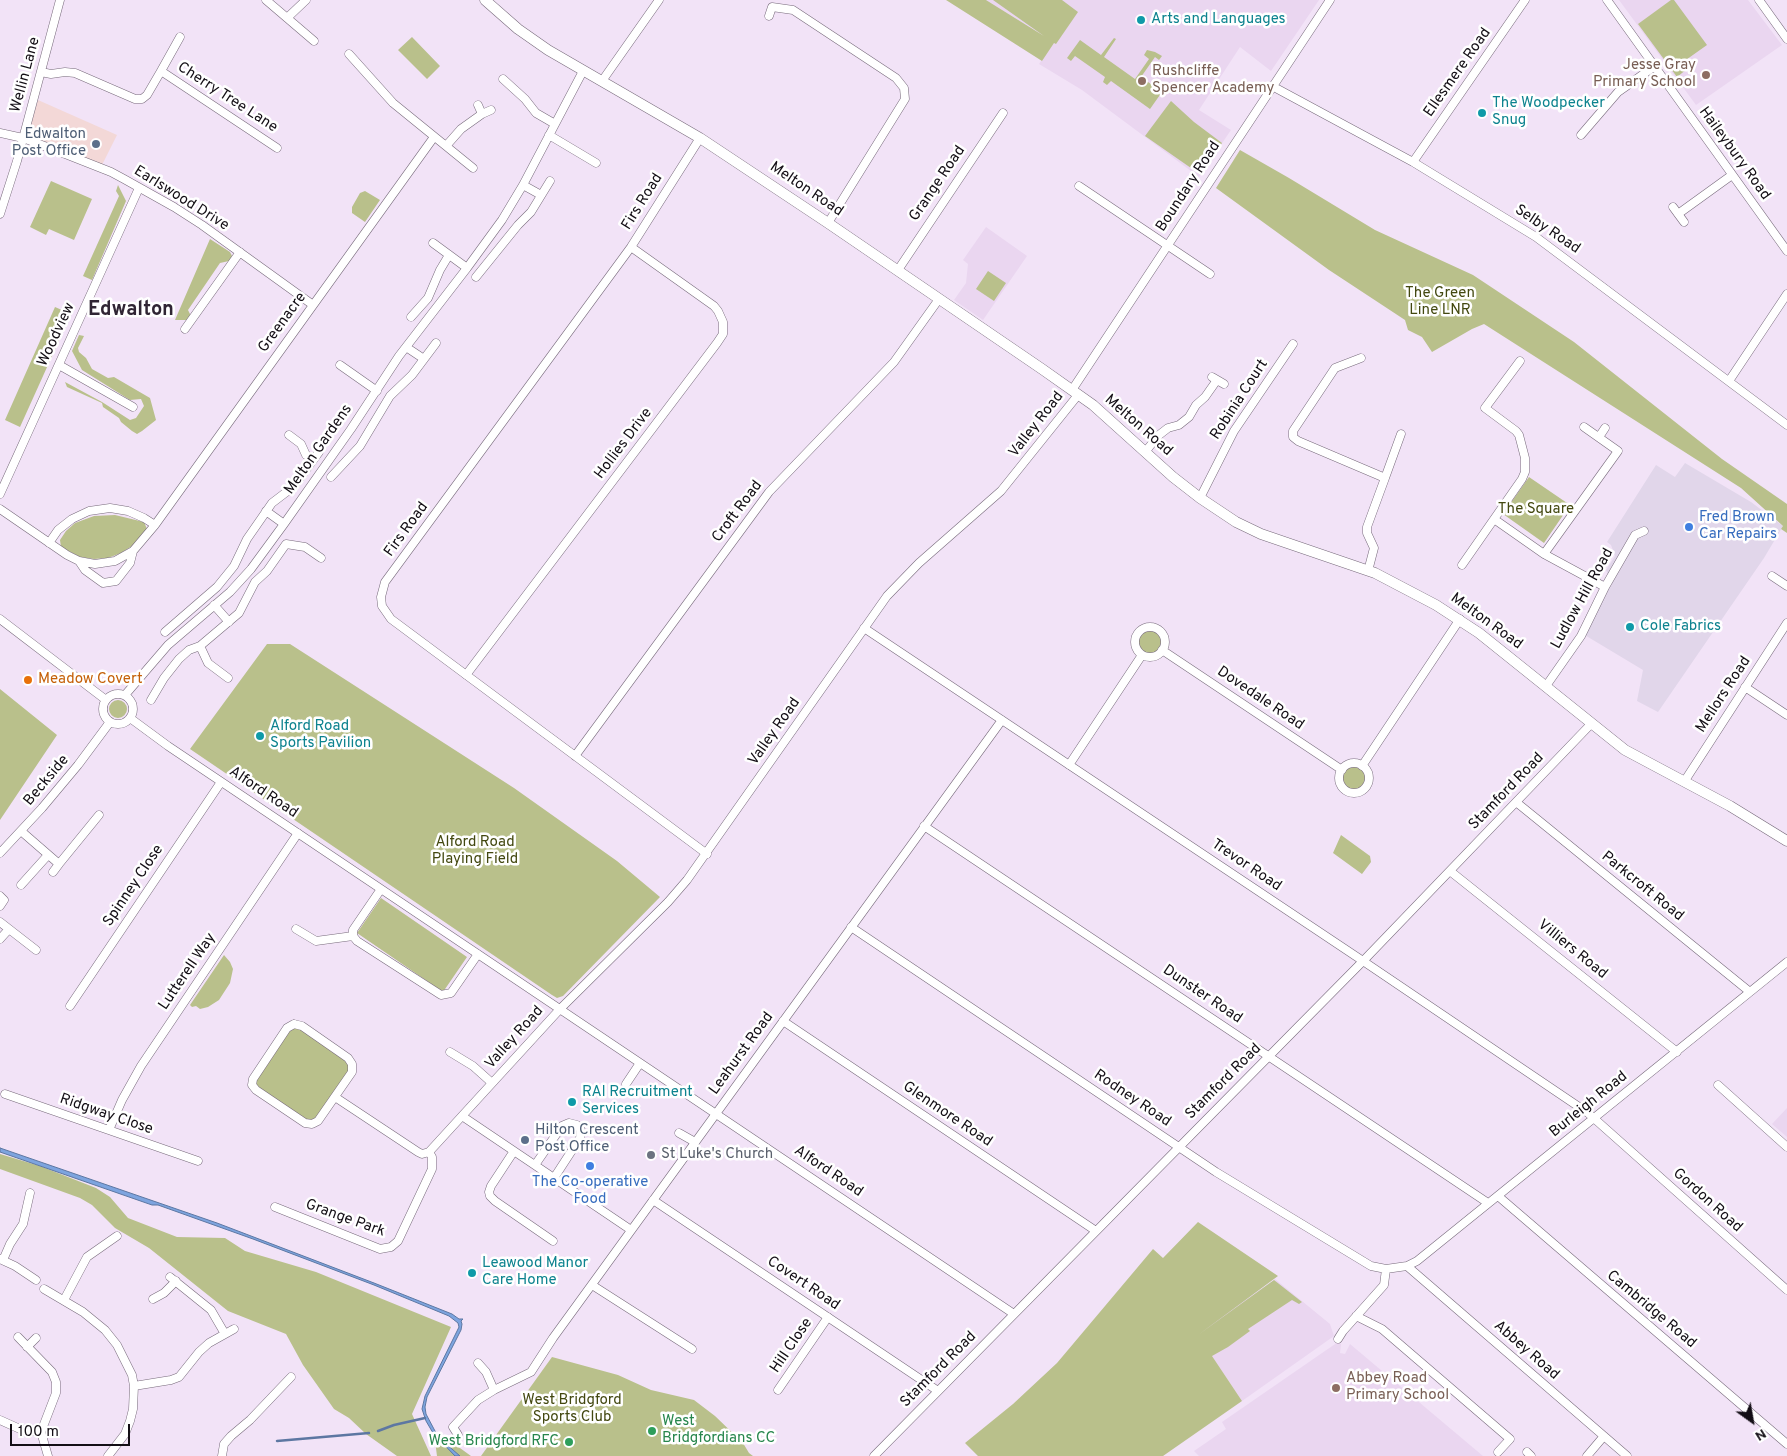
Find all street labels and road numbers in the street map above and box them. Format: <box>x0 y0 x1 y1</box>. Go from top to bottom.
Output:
street label: Ellesmere Road <box>1421 25 1495 121</box>
street label: Wellin Lane <box>7 35 45 115</box>
street label: Cherry Tree Lane <box>174 59 280 137</box>
street label: Haileybury Road <box>1694 104 1774 204</box>
street label: Boundary Road <box>1153 138 1225 236</box>
street label: Grange Road <box>906 143 970 225</box>
street label: Melton Road <box>766 159 846 221</box>
street label: Earlswood Drive <box>130 163 232 235</box>
street label: Firs Road <box>619 170 667 234</box>
street label: Selby Road <box>1511 201 1583 259</box>
street label: Greenacre <box>255 289 311 357</box>
street label: Woodview <box>34 300 80 370</box>
street label: Robinia Court <box>1207 356 1273 444</box>
street label: Valley Road <box>1006 389 1068 461</box>
street label: Melton Road <box>1100 391 1176 461</box>
street label: Melton Gardens <box>281 401 357 499</box>
street label: Hollies Drive <box>591 405 657 483</box>
street label: Croft Road <box>709 478 767 546</box>
street label: Firs Road <box>381 499 433 561</box>
street label: Ludlow Hill Road <box>1548 546 1618 652</box>
street label: Melton Road <box>1446 590 1526 654</box>
street label: Mellors Road <box>1693 653 1755 737</box>
street label: Dovedale Road <box>1213 663 1307 735</box>
street label: Valley Road <box>745 695 805 769</box>
street label: Stamford Road <box>1466 750 1548 834</box>
street label: Beckside <box>21 752 73 810</box>
street label: Alford Road <box>225 763 301 823</box>
street label: Trevor Road <box>1208 836 1284 896</box>
street label: Spinney Close <box>100 842 168 930</box>
street label: Parkcroft Road <box>1597 848 1687 926</box>
street label: Villiers Road <box>1534 916 1610 984</box>
street label: Lutterell Way <box>156 930 220 1014</box>
street label: Dunster Road <box>1159 962 1245 1028</box>
street label: Valley Road <box>482 1003 548 1073</box>
street label: Leahurst Road <box>706 1009 778 1099</box>
street label: Stamford Road <box>1182 1040 1266 1124</box>
street label: Rodney Road <box>1090 1067 1174 1131</box>
street label: Burleigh Road <box>1546 1068 1632 1142</box>
street label: Glenmore Road <box>899 1078 995 1152</box>
street label: Ridgway Close <box>57 1091 155 1139</box>
street label: Alford Road <box>790 1142 866 1202</box>
street label: Gordon Road <box>1668 1165 1746 1237</box>
street label: Grange Park <box>303 1196 387 1242</box>
street label: Covert Road <box>763 1253 843 1315</box>
street label: Cambridge Road <box>1602 1267 1700 1353</box>
street label: Hill Close <box>767 1315 817 1377</box>
street label: Abbey Road <box>1489 1318 1563 1384</box>
street label: Stamford Road <box>897 1328 981 1412</box>

